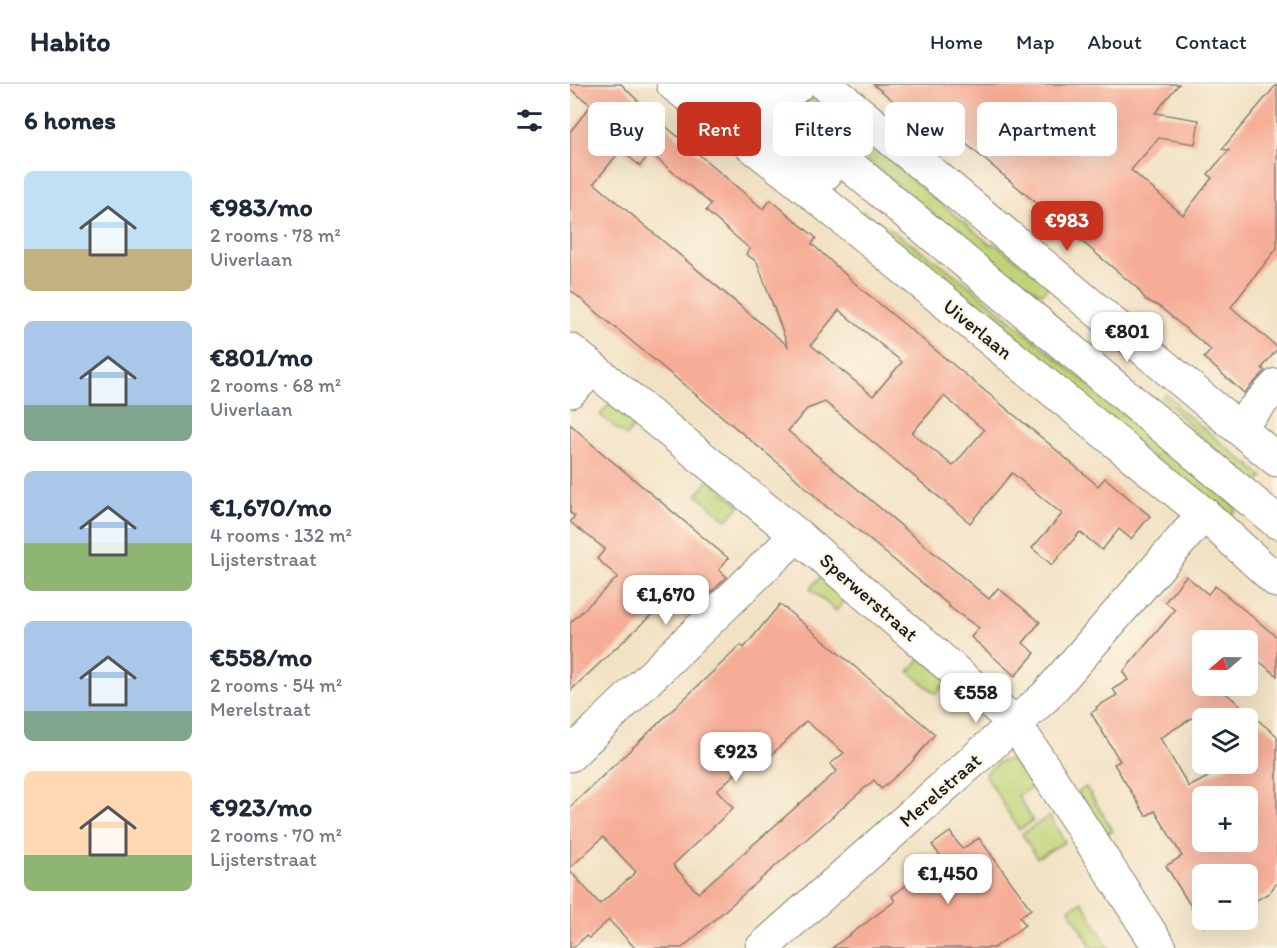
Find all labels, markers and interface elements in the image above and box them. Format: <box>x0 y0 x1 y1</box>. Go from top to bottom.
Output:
text: Habito <box>30 24 110 58</box>
text: Home <box>930 29 983 54</box>
text: Map <box>1016 29 1055 54</box>
text: About <box>1088 29 1142 54</box>
text: Contact <box>1175 29 1247 54</box>
chip: Buy <box>588 102 665 156</box>
chip: Rent <box>677 102 761 156</box>
chip: Filters <box>773 102 873 156</box>
chip: New <box>885 102 965 156</box>
chip: Apartment <box>977 102 1117 156</box>
text: 6 homes <box>24 104 116 136</box>
icon: filters <box>513 104 546 137</box>
text: €983/mo <box>210 191 313 223</box>
icon: home <box>72 195 144 267</box>
pin: €983 <box>1031 201 1103 252</box>
text: €983 <box>1045 208 1089 232</box>
text: 2 rooms · 78 m² <box>210 223 341 247</box>
text: Uiverlaan <box>210 247 292 271</box>
street label: Uiverlaan <box>938 294 1018 364</box>
pin: €801 <box>1091 312 1163 363</box>
text: €801 <box>1105 319 1149 343</box>
text: €801/mo <box>210 341 313 373</box>
icon: home <box>72 345 144 417</box>
text: 2 rooms · 68 m² <box>210 373 341 397</box>
text: Uiverlaan <box>210 397 292 421</box>
text: €1,670/mo <box>210 491 332 523</box>
icon: home <box>72 495 144 567</box>
text: 4 rooms · 132 m² <box>210 523 352 547</box>
text: Lijsterstraat <box>210 547 317 571</box>
street label: Sperwerstraat <box>815 548 924 647</box>
pin: €1,670 <box>617 575 715 626</box>
text: €1,670 <box>637 582 695 606</box>
north arrow <box>1192 630 1258 696</box>
map controls <box>1192 630 1258 930</box>
text: €558/mo <box>210 641 312 673</box>
icon: home <box>72 645 144 717</box>
text: 2 rooms · 54 m² <box>210 673 342 697</box>
pin: €558 <box>940 673 1012 724</box>
text: €558 <box>954 680 998 704</box>
text: Merelstraat <box>210 697 311 721</box>
button: layers <box>1192 708 1258 774</box>
pin: €923 <box>700 732 772 783</box>
text: €923 <box>714 739 758 763</box>
street label: Merelstraat <box>894 748 986 832</box>
button: + <box>1192 786 1258 852</box>
text: €923/mo <box>210 791 312 823</box>
icon: home <box>72 795 144 867</box>
text: 2 rooms · 70 m² <box>210 823 342 847</box>
text: Lijsterstraat <box>210 847 317 871</box>
pin: €1,450 <box>899 854 997 905</box>
text: €1,450 <box>918 861 978 885</box>
button: − <box>1192 864 1258 930</box>

